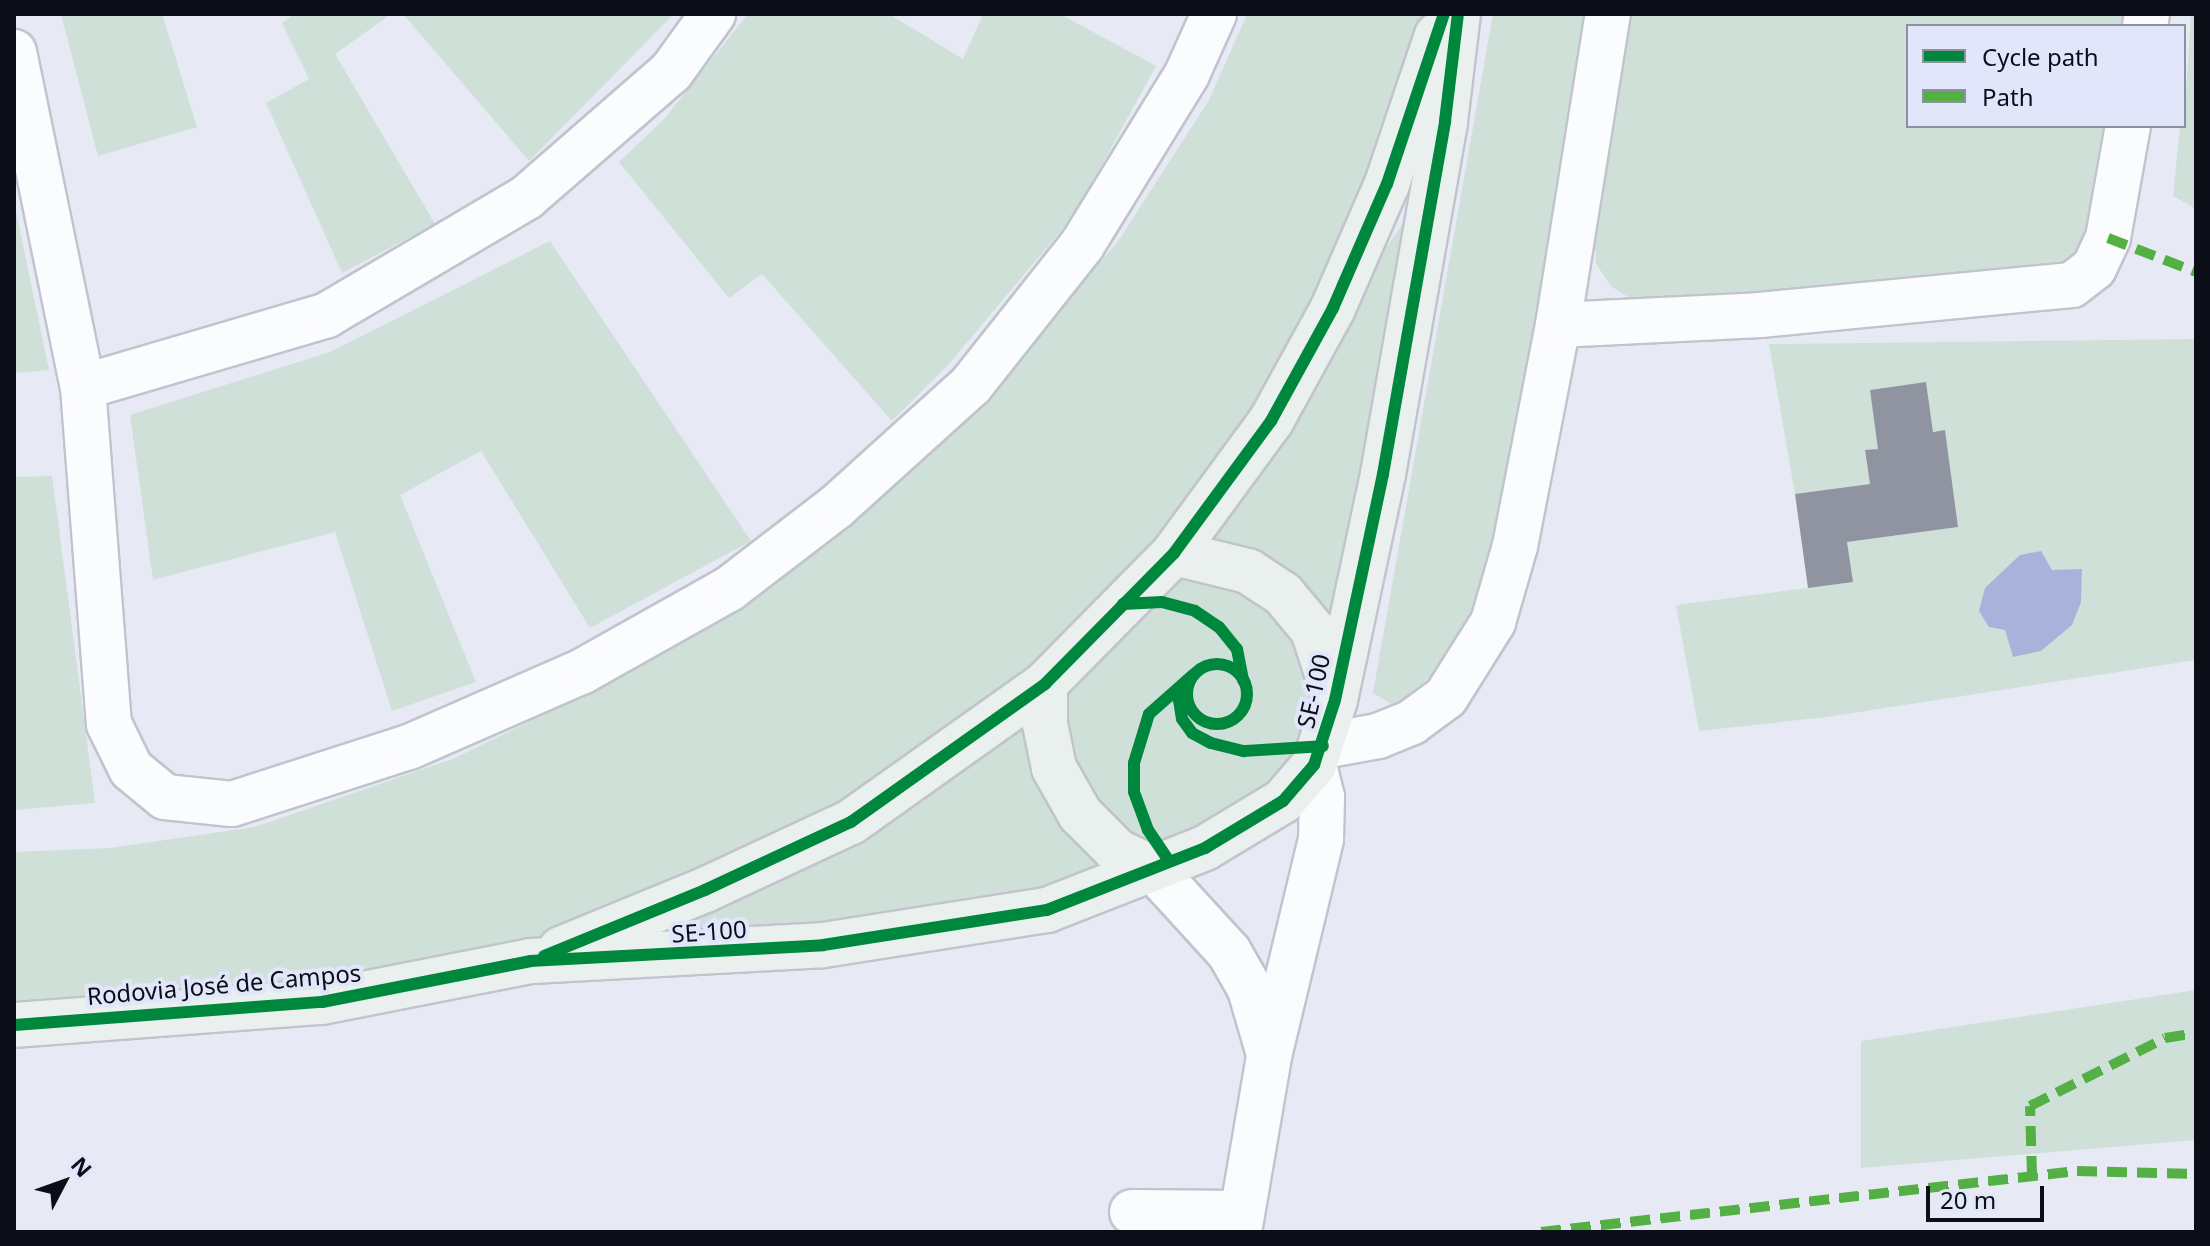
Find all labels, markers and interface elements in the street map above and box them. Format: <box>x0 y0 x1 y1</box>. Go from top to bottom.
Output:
legend <box>1906 24 2186 128</box>
text: Cycle path <box>1982 40 2099 73</box>
text: Path <box>1982 80 2033 113</box>
street label: SE-100 <box>1290 651 1336 731</box>
street label: SE-100 <box>670 914 748 948</box>
street label: Rodovia José de Campos <box>86 958 362 1010</box>
north arrow <box>24 1142 104 1222</box>
text: N <box>65 1150 99 1183</box>
scale bar <box>1930 1170 2048 1220</box>
text: 20 m <box>1940 1183 1996 1216</box>

